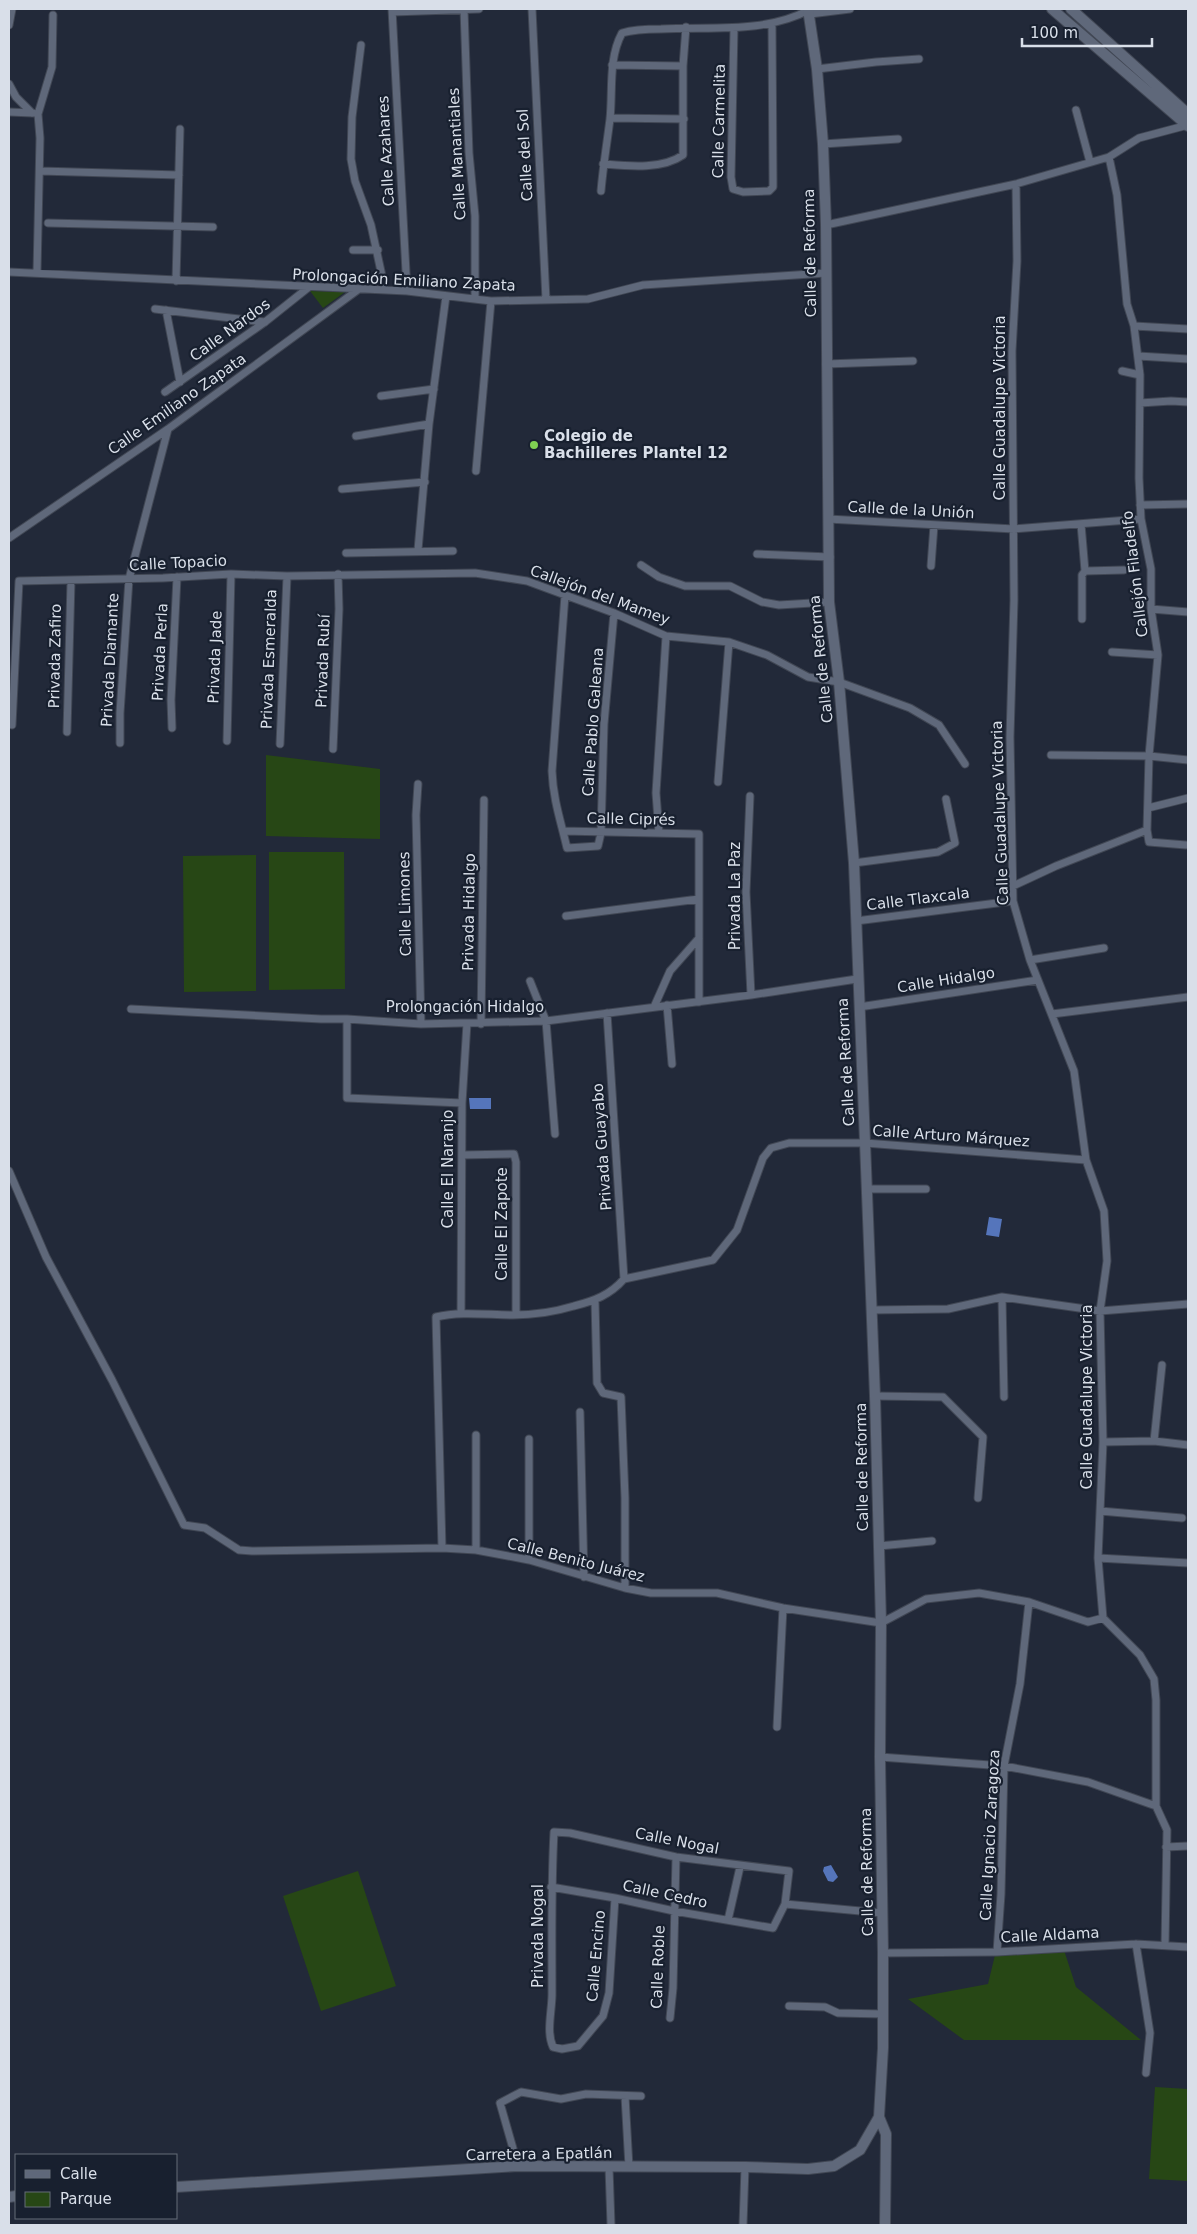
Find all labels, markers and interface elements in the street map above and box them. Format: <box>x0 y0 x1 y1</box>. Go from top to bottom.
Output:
scale bar <box>1022 15 1152 47</box>
text: 100 m <box>1030 24 1078 42</box>
street label: Calle Carmelita <box>709 63 729 179</box>
street label: Calle Manantiales <box>445 87 469 221</box>
street label: Calle Azahares <box>374 95 398 207</box>
street label: Calle del Sol <box>514 108 536 202</box>
street label: Calle de Reforma <box>800 189 820 317</box>
street label: Prolongación Emiliano Zapata <box>292 265 516 295</box>
street label: Calle Nardos <box>186 295 274 365</box>
street label: Calle Guadalupe Victoria <box>991 315 1009 501</box>
street label: Calle Emiliano Zapata <box>104 349 250 459</box>
place label: Colegio de Bachilleres Plantel 12 <box>544 427 728 462</box>
marker: Colegio de Bachilleres Plantel 12 <box>528 439 540 451</box>
street label: Calle de la Unión <box>847 498 975 522</box>
street label: Callejón Filadelfo <box>1118 510 1152 638</box>
street label: Calle Topacio <box>129 551 227 575</box>
street label: Callejón del Mamey <box>528 561 672 629</box>
street label: Privada Esmeralda <box>258 589 280 729</box>
street label: Privada Diamante <box>98 593 122 727</box>
street label: Calle de Reforma <box>805 594 837 724</box>
street label: Privada Perla <box>148 603 172 701</box>
street label: Privada Zafiro <box>45 604 65 708</box>
street label: Privada Jade <box>204 610 226 704</box>
street label: Privada Rubí <box>312 613 334 708</box>
street label: Calle Pablo Galeana <box>579 647 607 797</box>
street label: Calle Guadalupe Victoria <box>988 720 1012 906</box>
street label: Calle Ciprés <box>586 809 676 829</box>
street label: Privada La Paz <box>726 842 744 950</box>
street label: Calle Limones <box>395 851 415 957</box>
street label: Privada Hidalgo <box>459 853 479 971</box>
street label: Calle Tlaxcala <box>865 884 971 914</box>
street label: Calle Hidalgo <box>896 963 996 997</box>
street label: Calle de Reforma <box>834 997 858 1127</box>
street label: Prolongación Hidalgo <box>386 998 544 1016</box>
street label: Privada Guayabo <box>589 1083 615 1211</box>
street label: Calle El Naranjo <box>439 1109 457 1229</box>
street label: Calle Arturo Márquez <box>872 1122 1030 1150</box>
street label: Calle El Zapote <box>493 1167 511 1281</box>
street label: Calle Guadalupe Victoria <box>1078 1304 1096 1490</box>
street label: Calle de Reforma <box>852 1403 872 1531</box>
street label: Calle Benito Juárez <box>505 1534 647 1586</box>
street label: Calle Ignacio Zaragoza <box>977 1749 1003 1921</box>
street label: Calle de Reforma <box>857 1808 877 1936</box>
street label: Calle Nogal <box>633 1824 721 1858</box>
street label: Calle Cedro <box>621 1876 709 1912</box>
street label: Privada Nogal <box>529 1884 547 1988</box>
street label: Calle Encino <box>583 1909 609 2003</box>
street label: Calle Aldama <box>1000 1923 1100 1947</box>
street label: Calle Roble <box>648 1925 668 2009</box>
street label: Carretera a Epatlán <box>465 2144 613 2164</box>
legend <box>15 2154 178 2219</box>
text: Calle <box>60 2165 97 2183</box>
text: Parque <box>60 2190 112 2208</box>

